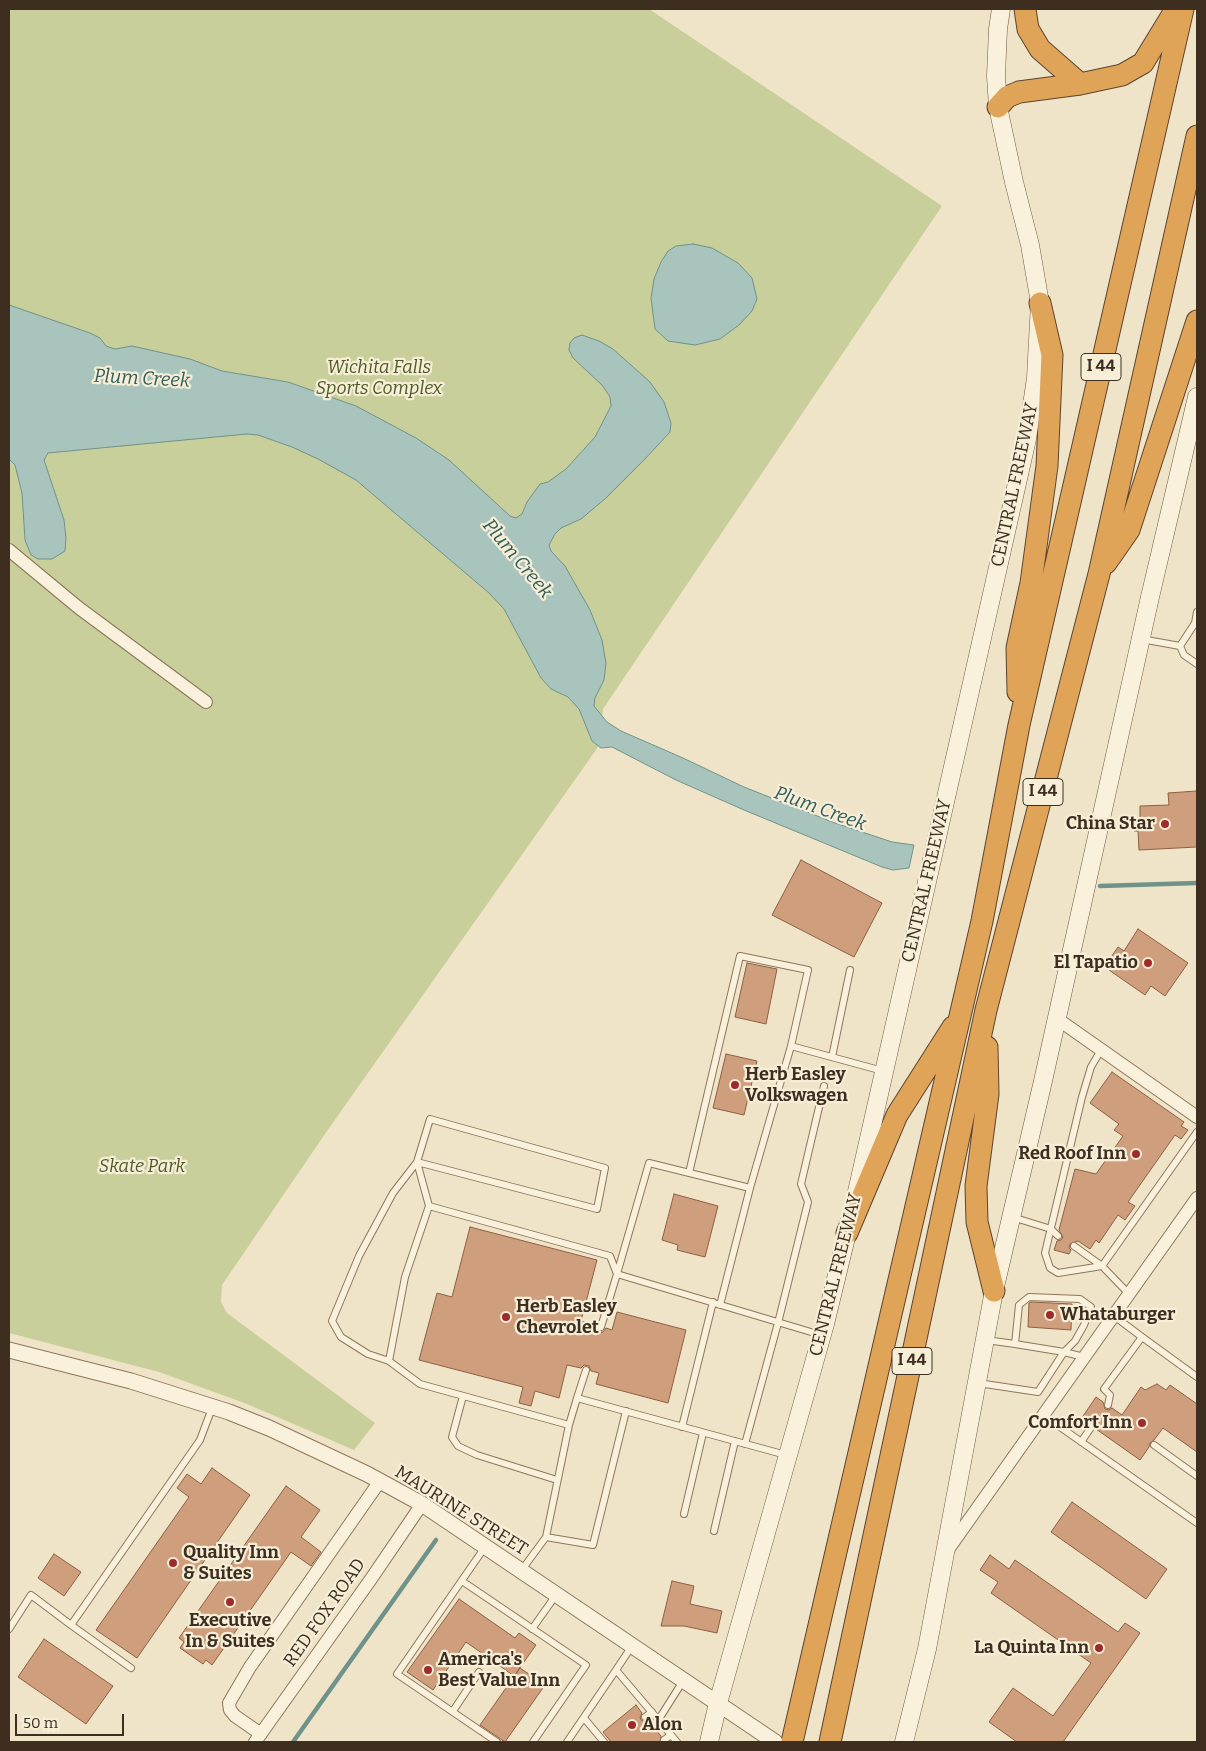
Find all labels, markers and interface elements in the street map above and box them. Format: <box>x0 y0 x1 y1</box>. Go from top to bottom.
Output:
road number: I 44 <box>1081 354 1121 381</box>
park label: Wichita Falls Sports Complex <box>316 357 442 399</box>
water label: Plum Creek <box>93 365 191 393</box>
street label: CENTRAL FREEWAY <box>987 401 1043 569</box>
water label: Plum Creek <box>477 515 557 603</box>
road number: I 44 <box>1023 779 1063 806</box>
water label: Plum Creek <box>771 782 869 836</box>
street label: CENTRAL FREEWAY <box>898 797 956 965</box>
place label: China Star <box>1066 813 1155 835</box>
marker: China Star <box>1159 818 1171 830</box>
place label: El Tapatio <box>1054 952 1138 974</box>
marker: El Tapatio <box>1142 957 1154 969</box>
place label: Herb Easley Volkswagen <box>745 1064 848 1106</box>
marker: Herb Easley Volkswagen <box>729 1079 741 1091</box>
place label: Red Roof Inn <box>1018 1143 1126 1165</box>
marker: Red Roof Inn <box>1130 1148 1142 1160</box>
park label: Skate Park <box>99 1156 185 1178</box>
street label: CENTRAL FREEWAY <box>805 1191 867 1359</box>
place label: Herb Easley Chevrolet <box>516 1296 617 1338</box>
place label: Whataburger <box>1060 1304 1175 1326</box>
marker: Whataburger <box>1044 1309 1056 1321</box>
marker: Herb Easley Chevrolet <box>500 1311 512 1323</box>
road number: I 44 <box>892 1348 932 1374</box>
place label: Comfort Inn <box>1028 1412 1132 1434</box>
marker: Comfort Inn <box>1136 1417 1148 1429</box>
street label: MAURINE STREET <box>391 1462 531 1560</box>
place label: Quality Inn & Suites <box>183 1542 279 1585</box>
street label: RED FOX ROAD <box>280 1555 370 1671</box>
marker: Quality Inn & Suites <box>167 1557 179 1569</box>
marker: Executive In & Suites <box>224 1596 236 1608</box>
place label: Executive In & Suites <box>185 1610 275 1652</box>
place label: La Quinta Inn <box>974 1637 1089 1659</box>
marker: La Quinta Inn <box>1093 1642 1105 1654</box>
place label: America's Best Value Inn <box>438 1649 560 1692</box>
marker: America's Best Value Inn <box>422 1664 434 1676</box>
scale bar <box>18 1704 126 1736</box>
text: 50 m <box>23 1714 58 1732</box>
place label: Alon <box>642 1714 682 1736</box>
marker: Alon <box>626 1719 638 1731</box>

